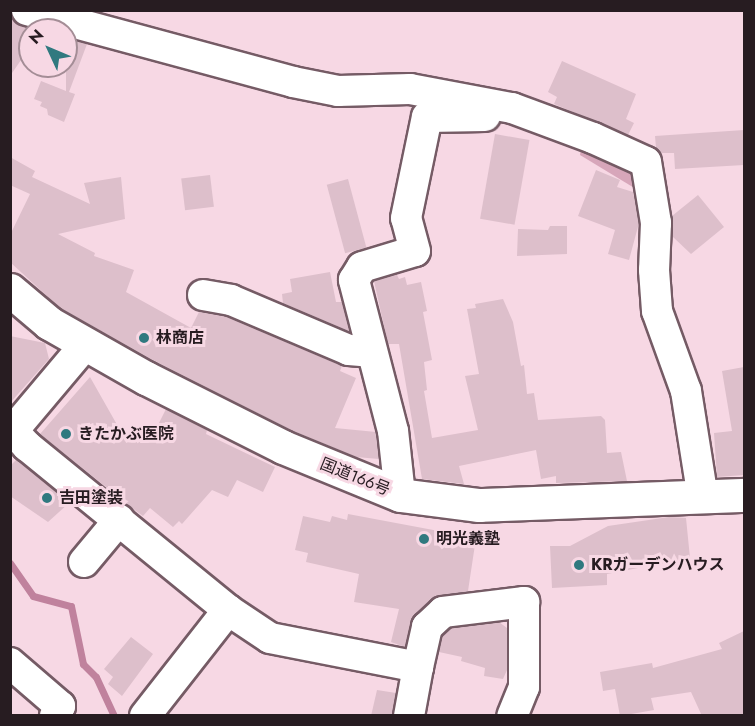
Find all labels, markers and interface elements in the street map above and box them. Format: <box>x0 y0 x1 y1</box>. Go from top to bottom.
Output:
north arrow <box>18 18 78 78</box>
text: N <box>23 24 49 49</box>
place label: 林商店 <box>156 328 204 348</box>
marker: 林商店 <box>137 331 151 345</box>
place label: きたかぶ医院 <box>78 424 174 444</box>
marker: きたかぶ医院 <box>59 427 73 441</box>
street label: 国道166号 <box>317 454 393 500</box>
place label: 吉田塗装 <box>59 488 123 508</box>
marker: 吉田塗装 <box>40 491 54 505</box>
place label: 明光義塾 <box>436 529 500 549</box>
marker: 明光義塾 <box>417 532 431 546</box>
place label: KRガーデンハウス <box>591 555 725 575</box>
marker: KRガーデンハウス <box>572 558 586 572</box>

